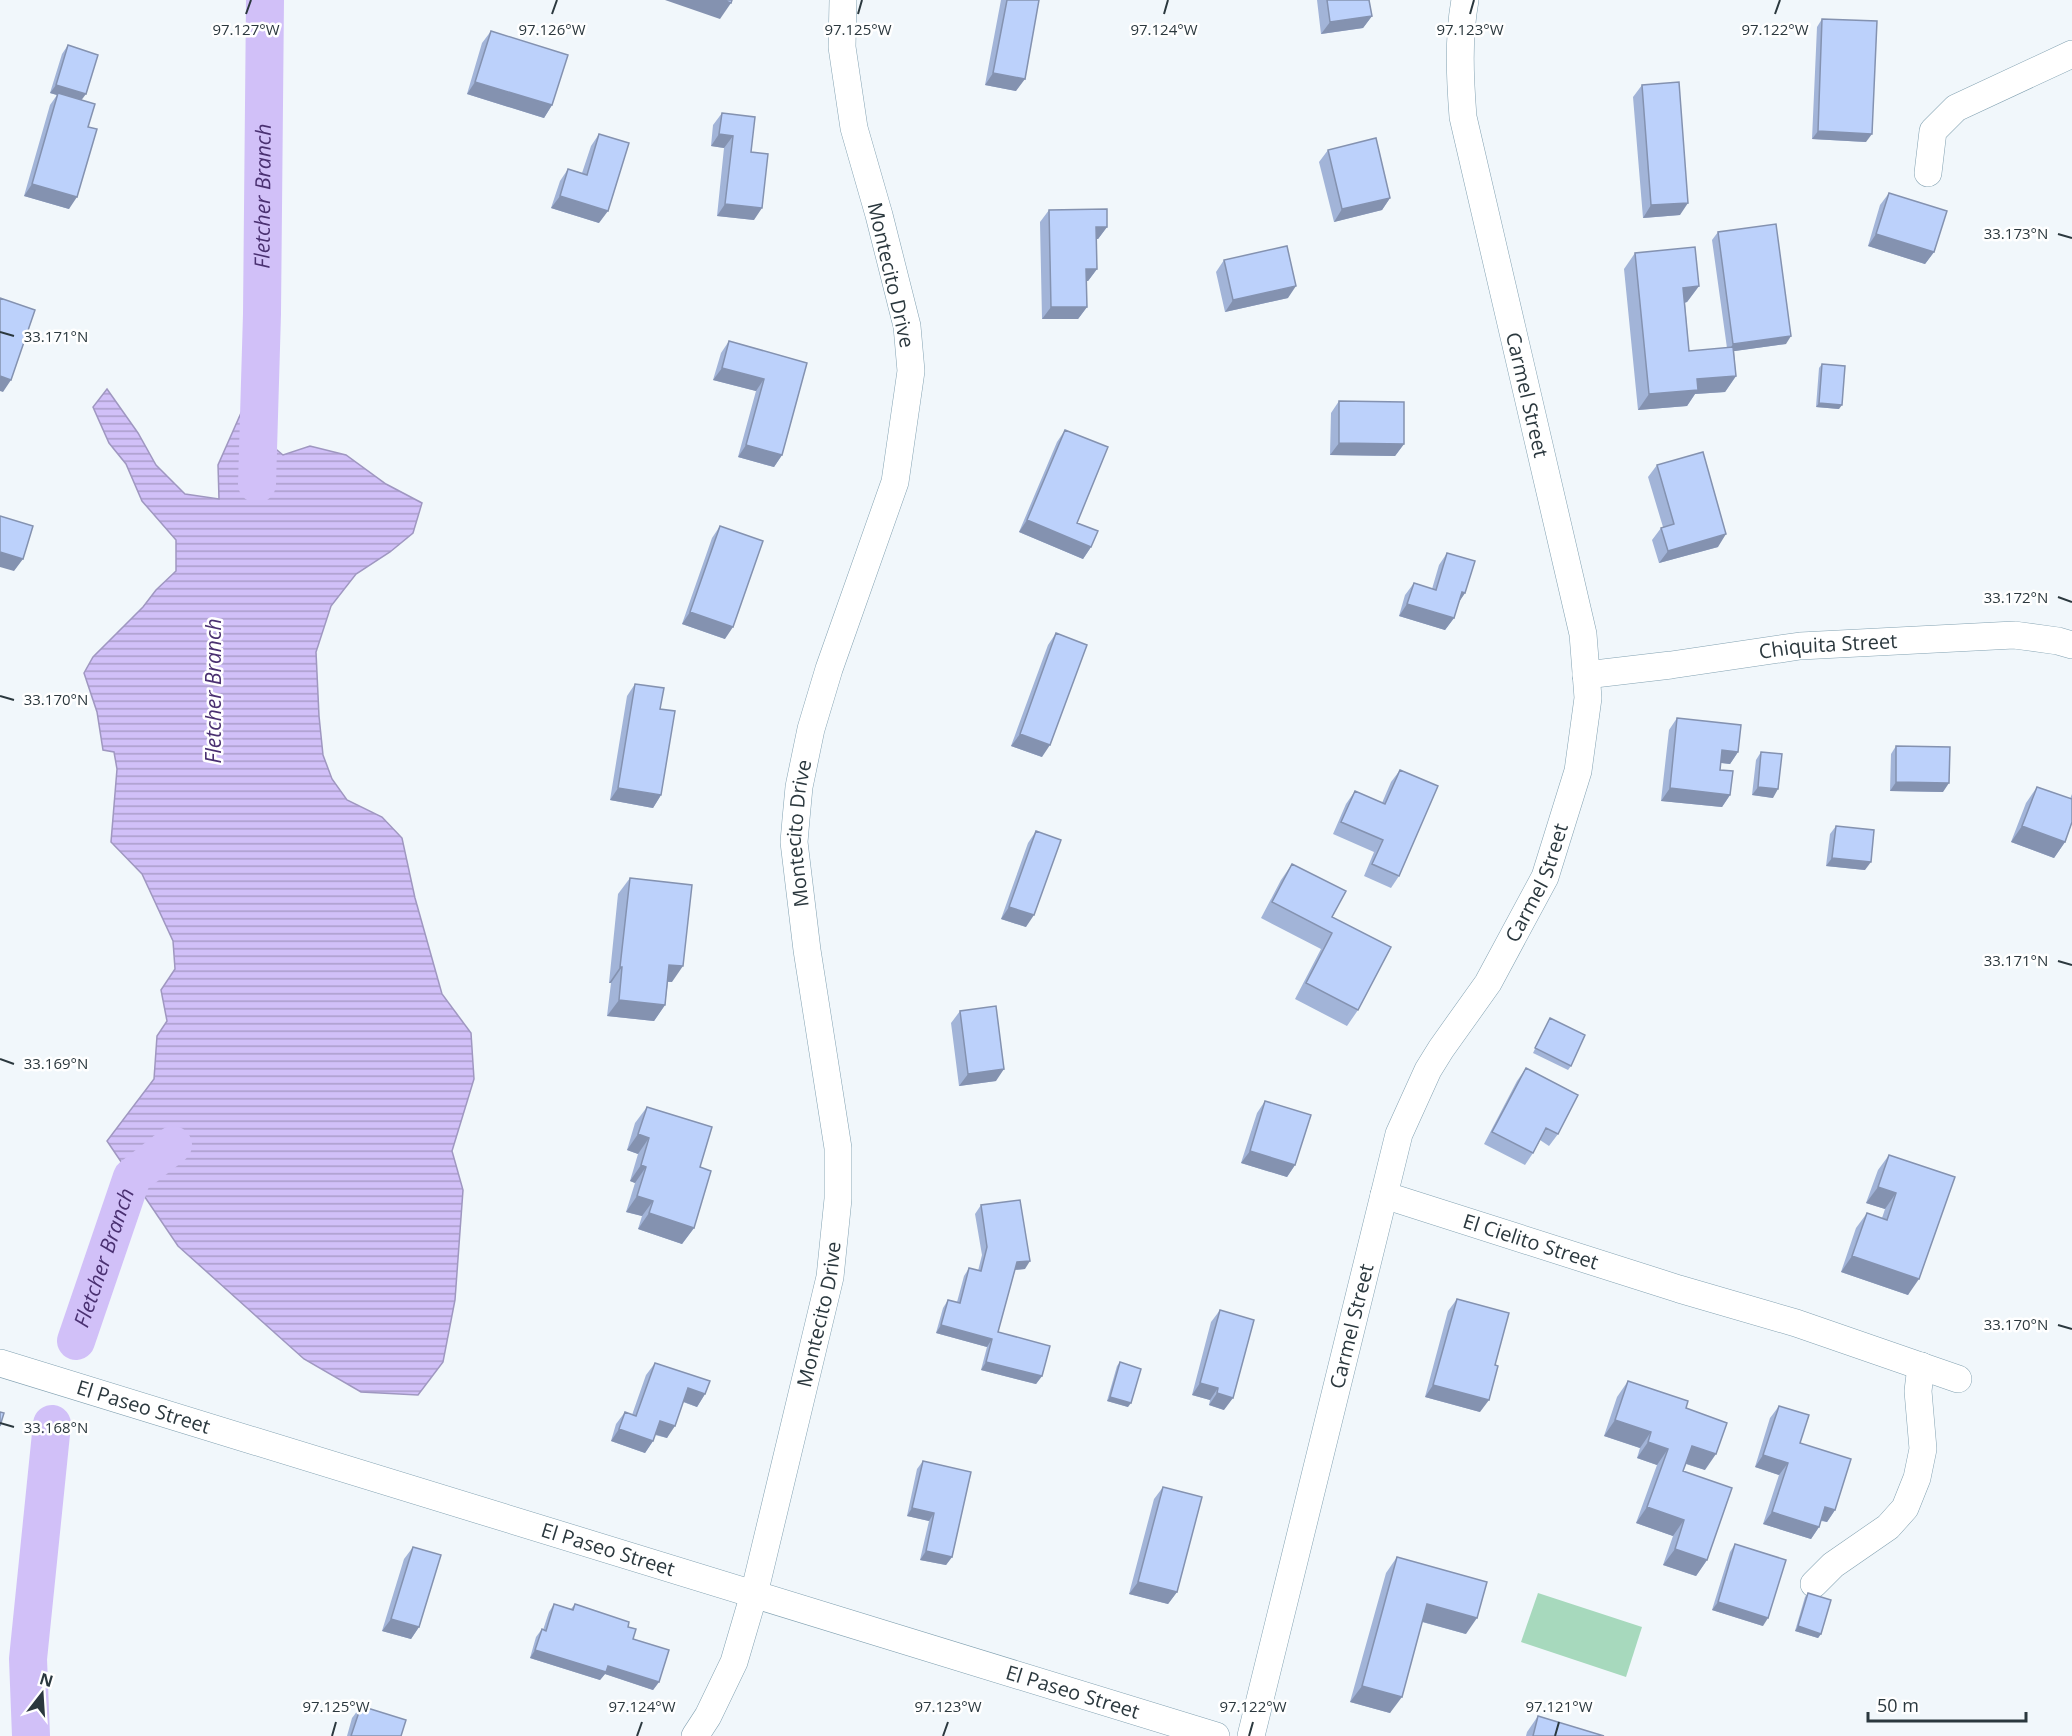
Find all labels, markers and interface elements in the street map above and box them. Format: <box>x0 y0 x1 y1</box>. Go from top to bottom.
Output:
text: 97.127°W <box>212 19 280 39</box>
text: 97.126°W <box>518 19 586 39</box>
text: 97.125°W <box>824 19 892 39</box>
text: 97.124°W <box>1130 19 1198 39</box>
text: 97.123°W <box>1436 19 1504 39</box>
text: 97.122°W <box>1741 19 1809 39</box>
water label: Fletcher Branch <box>247 123 277 269</box>
street label: Montecito Drive <box>862 199 921 350</box>
text: 33.173°N <box>1984 223 2048 243</box>
text: 33.171°N <box>24 326 88 346</box>
street label: Carmel Street <box>1500 330 1555 460</box>
text: 33.172°N <box>1984 587 2048 607</box>
water label: Fletcher Branch <box>199 618 227 764</box>
street label: Chiquita Street <box>1757 627 1898 665</box>
text: 33.170°N <box>24 689 88 709</box>
street label: Montecito Drive <box>780 757 817 909</box>
street label: Carmel Street <box>1498 820 1574 947</box>
text: 33.171°N <box>1984 950 2048 970</box>
text: 33.169°N <box>24 1053 88 1073</box>
water label: Fletcher Branch <box>67 1184 140 1331</box>
street label: El Cielito Street <box>1460 1207 1602 1276</box>
street label: Montecito Drive <box>790 1240 847 1390</box>
street label: Carmel Street <box>1323 1261 1380 1391</box>
text: 33.170°N <box>1984 1314 2048 1334</box>
street label: El Paseo Street <box>73 1373 214 1440</box>
text: 33.168°N <box>24 1417 88 1437</box>
street label: El Paseo Street <box>538 1516 678 1582</box>
street label: El Paseo Street <box>1003 1658 1143 1725</box>
north arrow <box>12 1664 72 1724</box>
text: N <box>37 1667 56 1692</box>
scale bar <box>1868 1685 2026 1723</box>
text: 50 m <box>1877 1693 1919 1717</box>
text: 97.125°W <box>302 1696 370 1716</box>
text: 97.124°W <box>608 1696 676 1716</box>
text: 97.123°W <box>914 1696 982 1716</box>
text: 97.122°W <box>1219 1696 1287 1716</box>
text: 97.121°W <box>1525 1696 1593 1716</box>

